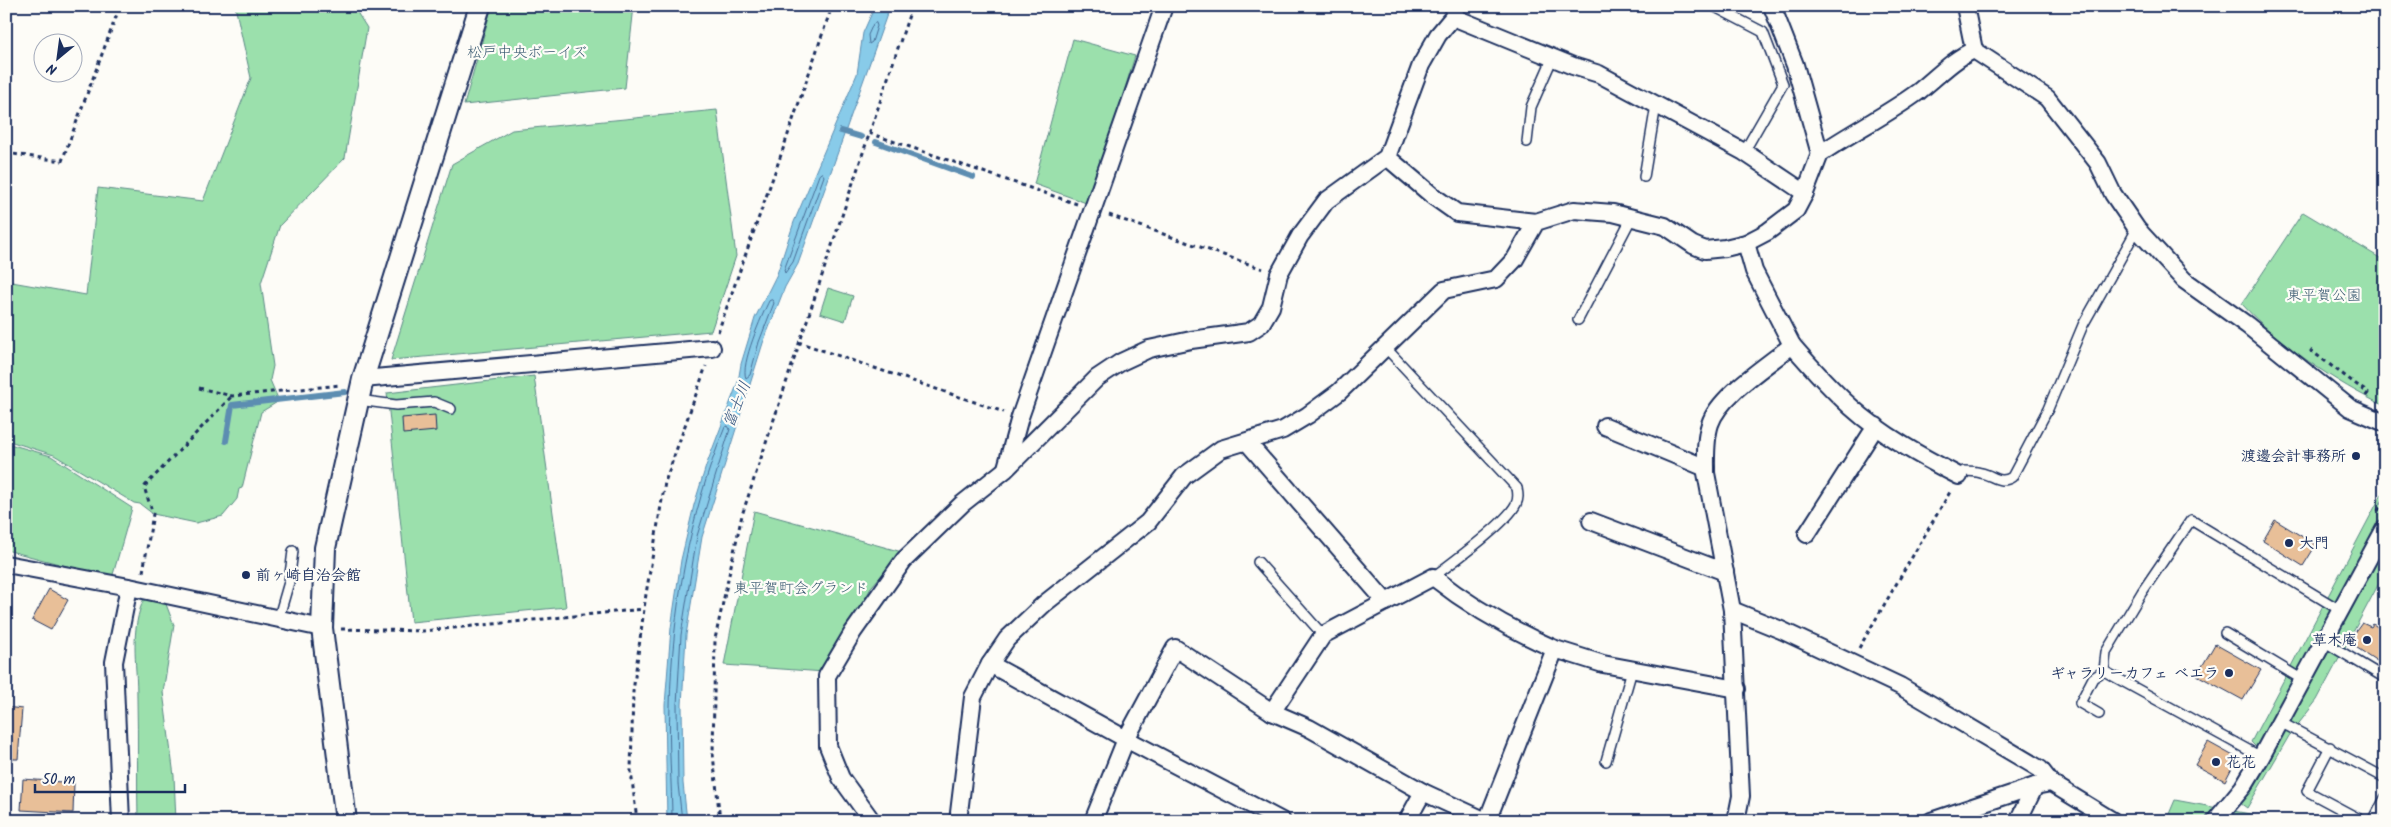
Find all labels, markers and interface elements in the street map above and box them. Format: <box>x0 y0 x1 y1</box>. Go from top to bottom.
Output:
north arrow <box>32 32 82 82</box>
park label: 松戸中央ボーイズ <box>467 41 587 65</box>
text: N <box>43 57 61 80</box>
park label: 東平賀公園 <box>2286 284 2362 308</box>
water label: 富士川 <box>717 378 758 432</box>
place label: 渡邊会計事務所 <box>2241 445 2346 469</box>
marker: 渡邊会計事務所 <box>2350 450 2362 462</box>
place label: 大門 <box>2299 532 2329 556</box>
marker: 大門 <box>2283 537 2295 549</box>
place label: 前ヶ崎自治会館 <box>256 564 361 588</box>
marker: 前ヶ崎自治会館 <box>240 569 252 581</box>
park label: 東平賀町会グランド <box>733 577 869 601</box>
place label: 草木庵 <box>2312 629 2357 653</box>
marker: 草木庵 <box>2361 634 2373 646</box>
place label: ギャラリーカフェ ベエラ <box>2050 662 2219 686</box>
marker: ギャラリーカフェ ベエラ <box>2223 667 2235 679</box>
place label: 花花 <box>2226 751 2256 775</box>
marker: 花花 <box>2210 756 2222 768</box>
scale bar <box>35 762 185 794</box>
text: 50 m <box>42 768 76 792</box>

